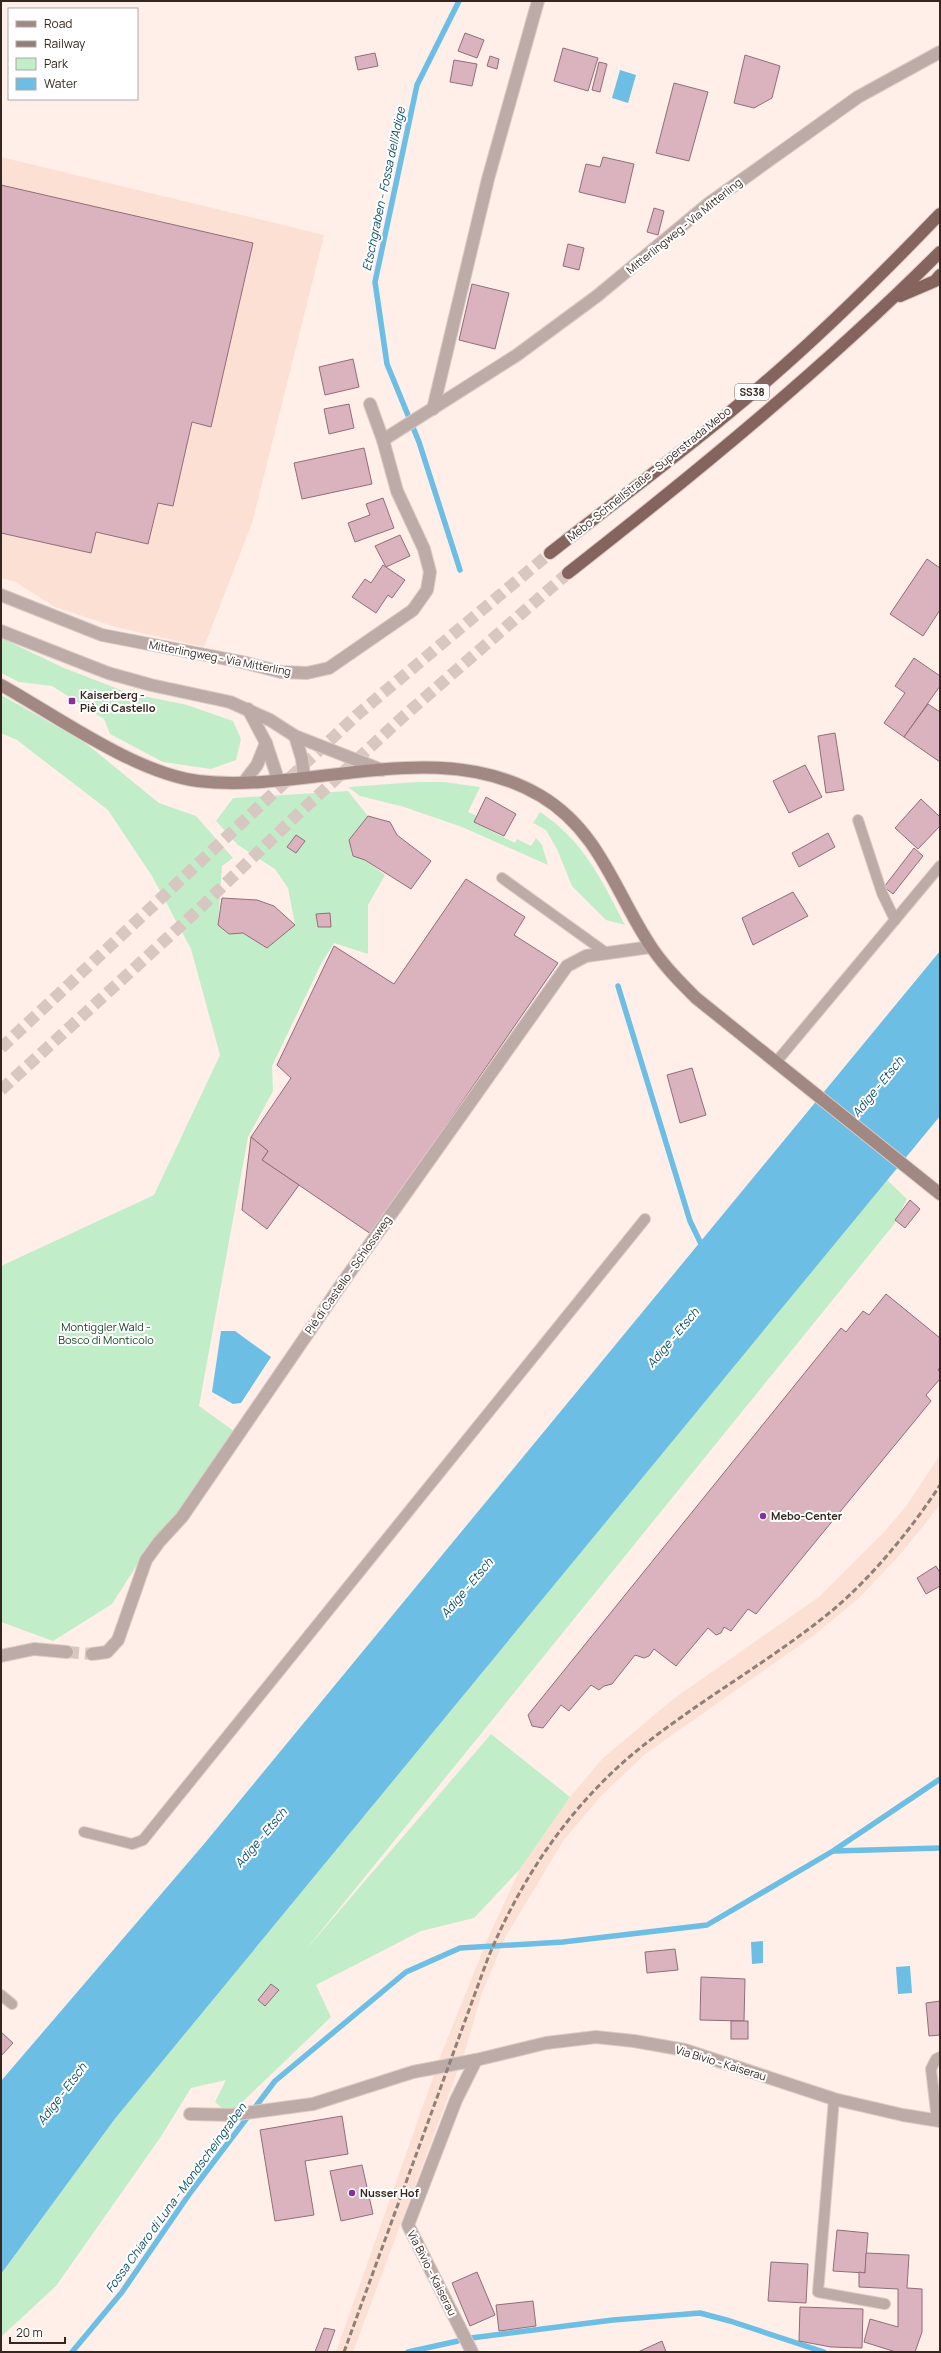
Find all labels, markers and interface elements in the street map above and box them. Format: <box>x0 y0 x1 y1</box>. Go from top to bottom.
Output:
legend <box>8 8 138 100</box>
text: Road <box>44 15 72 32</box>
text: Railway <box>44 35 86 52</box>
text: Park <box>44 55 69 72</box>
text: Water <box>44 75 78 92</box>
water label: Etschgraben - Fossa dell'Adige <box>358 104 409 272</box>
street label: Mitterlingweg - Via Mitterling <box>623 174 745 277</box>
road number: SS38 <box>735 384 769 400</box>
street label: Mebo-Schnellstraße - Superstrada Mebo <box>564 403 734 544</box>
street label: Mitterlingweg - Via Mitterling <box>148 636 292 679</box>
place label: Kaiserberg - Piè di Castello <box>80 687 156 715</box>
marker: Kaiserberg - Piè di Castello <box>67 696 77 706</box>
water label: Adige - Etsch <box>848 1052 908 1120</box>
street label: Pié di Castello - Schlossweg <box>301 1213 394 1337</box>
water label: Adige - Etsch <box>643 1304 703 1371</box>
park label: Montiggler Wald - Bosco di Monticolo <box>58 1319 154 1347</box>
place label: Mebo-Center <box>771 1508 843 1523</box>
marker: Mebo-Center <box>758 1511 768 1521</box>
water label: Adige - Etsch <box>437 1554 497 1621</box>
water label: Adige - Etsch <box>231 1804 291 1871</box>
street label: Via Bivio - Kaiserau <box>674 2042 768 2083</box>
water label: Adige - Etsch <box>33 2059 91 2128</box>
water label: Fossa Chiaro di Luna - Mondscheingraben <box>101 2099 251 2296</box>
place label: Nusser Hof <box>360 2185 420 2200</box>
marker: Nusser Hof <box>347 2188 357 2198</box>
street label: Via Bivio - Kaiserau <box>404 2227 460 2318</box>
scale bar <box>10 2319 65 2345</box>
text: 20 m <box>16 2324 43 2341</box>

